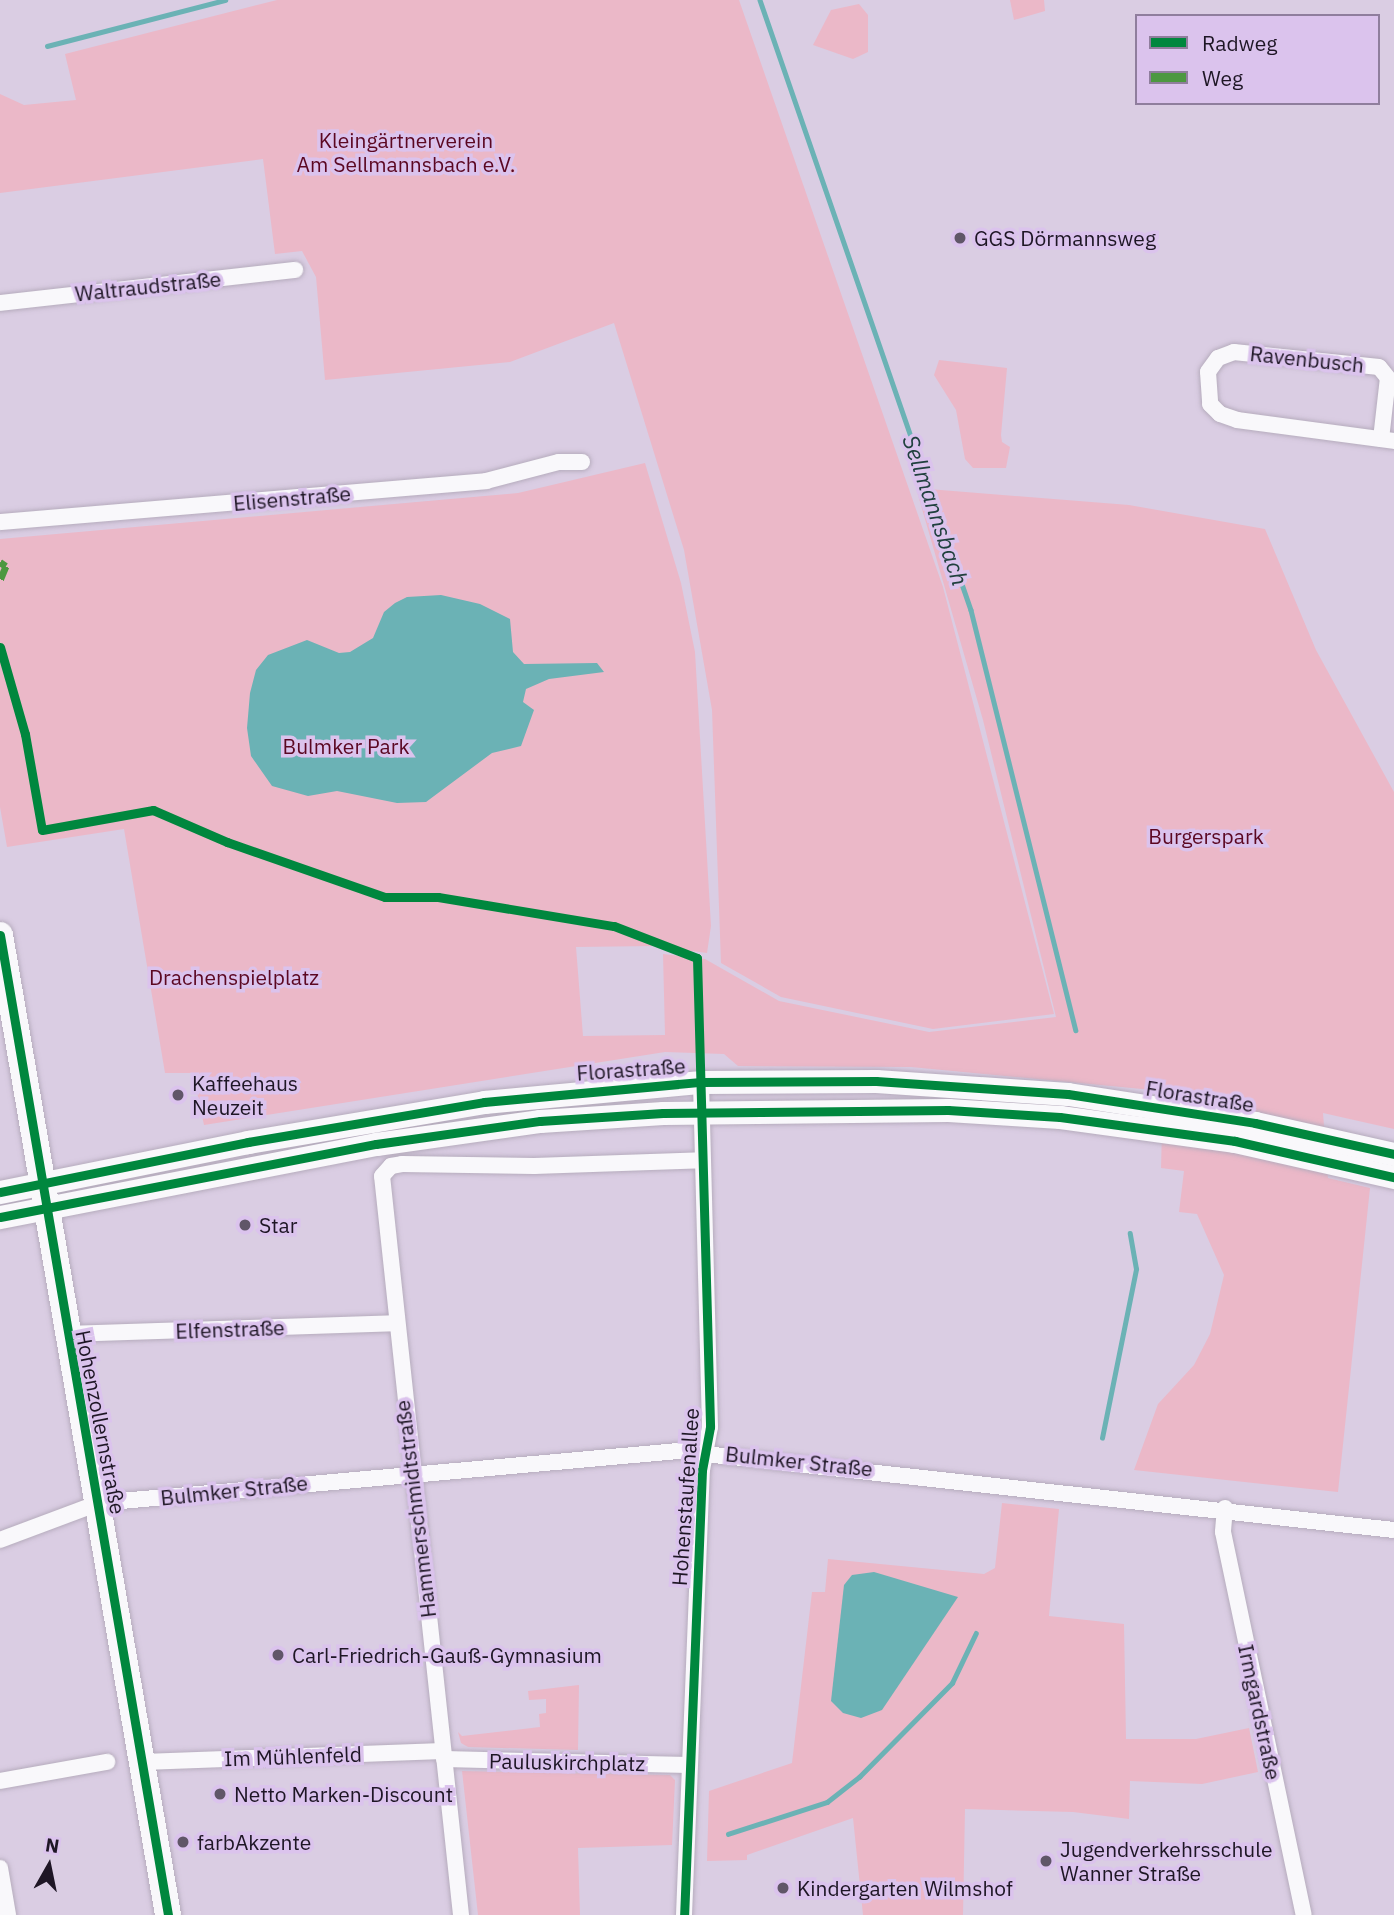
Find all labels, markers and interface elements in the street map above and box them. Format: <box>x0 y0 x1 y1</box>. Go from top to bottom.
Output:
legend <box>1135 14 1380 105</box>
text: Radweg <box>1202 29 1277 57</box>
text: Weg <box>1202 64 1243 92</box>
park label: Kleingärtnerverein Am Sellmannsbach e.V. <box>296 127 516 177</box>
place label: GGS Dörmannsweg <box>974 225 1156 251</box>
marker: GGS Dörmannsweg <box>952 230 968 246</box>
street label: Waltraudstraße <box>74 266 222 306</box>
street label: Ravenbusch <box>1249 340 1365 378</box>
water label: Sellmannsbach <box>897 431 975 589</box>
street label: Elisenstraße <box>232 480 352 516</box>
park label: Bulmker Park <box>282 733 410 759</box>
park label: Burgerspark <box>1148 823 1264 849</box>
park label: Drachenspielplatz <box>149 964 319 990</box>
street label: Florastraße <box>576 1053 686 1085</box>
place label: Kaffeehaus Neuzeit <box>192 1070 298 1120</box>
street label: Florastraße <box>1144 1075 1256 1117</box>
marker: Kaffeehaus Neuzeit <box>170 1087 186 1103</box>
place label: Star <box>259 1212 297 1238</box>
marker: Star <box>237 1217 253 1233</box>
street label: Elfenstraße <box>175 1314 285 1344</box>
street label: Hohenzollernstraße <box>71 1328 131 1516</box>
street label: Hammerschmidtstraße <box>389 1399 441 1619</box>
street label: Hohenstaufenallee <box>666 1407 704 1587</box>
street label: Bulmker Straße <box>724 1441 874 1481</box>
street label: Bulmker Straße <box>159 1470 309 1510</box>
place label: Carl-Friedrich-Gauß-Gymnasium <box>292 1642 602 1668</box>
street label: Irmgardstraße <box>1233 1642 1287 1782</box>
marker: Carl-Friedrich-Gauß-Gymnasium <box>270 1647 286 1663</box>
street label: Im Mühlenfeld <box>224 1741 362 1771</box>
street label: Pauluskirchplatz <box>489 1748 645 1776</box>
place label: Netto Marken-Discount <box>234 1781 453 1807</box>
marker: Netto Marken-Discount <box>212 1786 228 1802</box>
place label: farbAkzente <box>197 1829 311 1855</box>
north arrow <box>14 1831 84 1901</box>
text: N <box>44 1832 61 1858</box>
marker: farbAkzente <box>175 1834 191 1850</box>
place label: Jugendverkehrsschule Wanner Straße <box>1060 1836 1272 1886</box>
marker: Jugendverkehrsschule Wanner Straße <box>1038 1853 1054 1869</box>
place label: Kindergarten Wilmshof <box>797 1875 1013 1901</box>
marker: Kindergarten Wilmshof <box>775 1880 791 1896</box>

